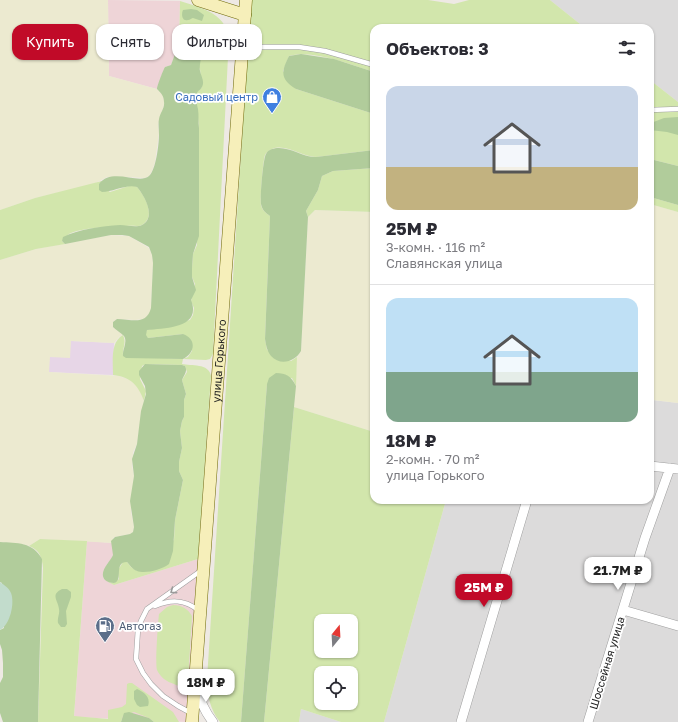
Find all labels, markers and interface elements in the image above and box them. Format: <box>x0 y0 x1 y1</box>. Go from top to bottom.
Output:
chip: Купить <box>12 24 88 60</box>
chip: Снять <box>96 24 164 60</box>
chip: Фильтры <box>172 24 262 60</box>
icon: filters <box>616 37 638 59</box>
text: Объектов: 3 <box>386 38 489 59</box>
shop icon: Садовый центр <box>261 86 283 114</box>
place label: Садовый центр <box>175 90 258 103</box>
icon: home <box>476 112 548 184</box>
text: 25M ₽ <box>386 218 438 239</box>
text: 3-комн. · 116 m² <box>386 239 485 255</box>
text: Славянская улица <box>386 255 503 271</box>
street label: улица Горького <box>209 319 228 403</box>
icon: home <box>476 324 548 396</box>
text: 18M ₽ <box>386 430 437 451</box>
text: 2-комн. · 70 m² <box>386 451 479 467</box>
text: улица Горького <box>386 467 484 483</box>
pin: 21.7M ₽ <box>581 557 655 591</box>
text: 21.7M ₽ <box>593 562 643 578</box>
pin: 25M ₽ <box>456 574 512 608</box>
text: 25M ₽ <box>464 579 504 595</box>
one-way arrow <box>170 586 177 594</box>
north arrow <box>314 614 358 658</box>
map controls <box>314 614 358 710</box>
fuel station icon: Автогаз <box>94 615 116 643</box>
street label: Шоссейная улица <box>586 615 627 711</box>
place label: Автогаз <box>119 619 161 632</box>
button: locate <box>314 666 358 710</box>
pin: 18M ₽ <box>178 669 234 703</box>
text: 18M ₽ <box>187 674 225 690</box>

